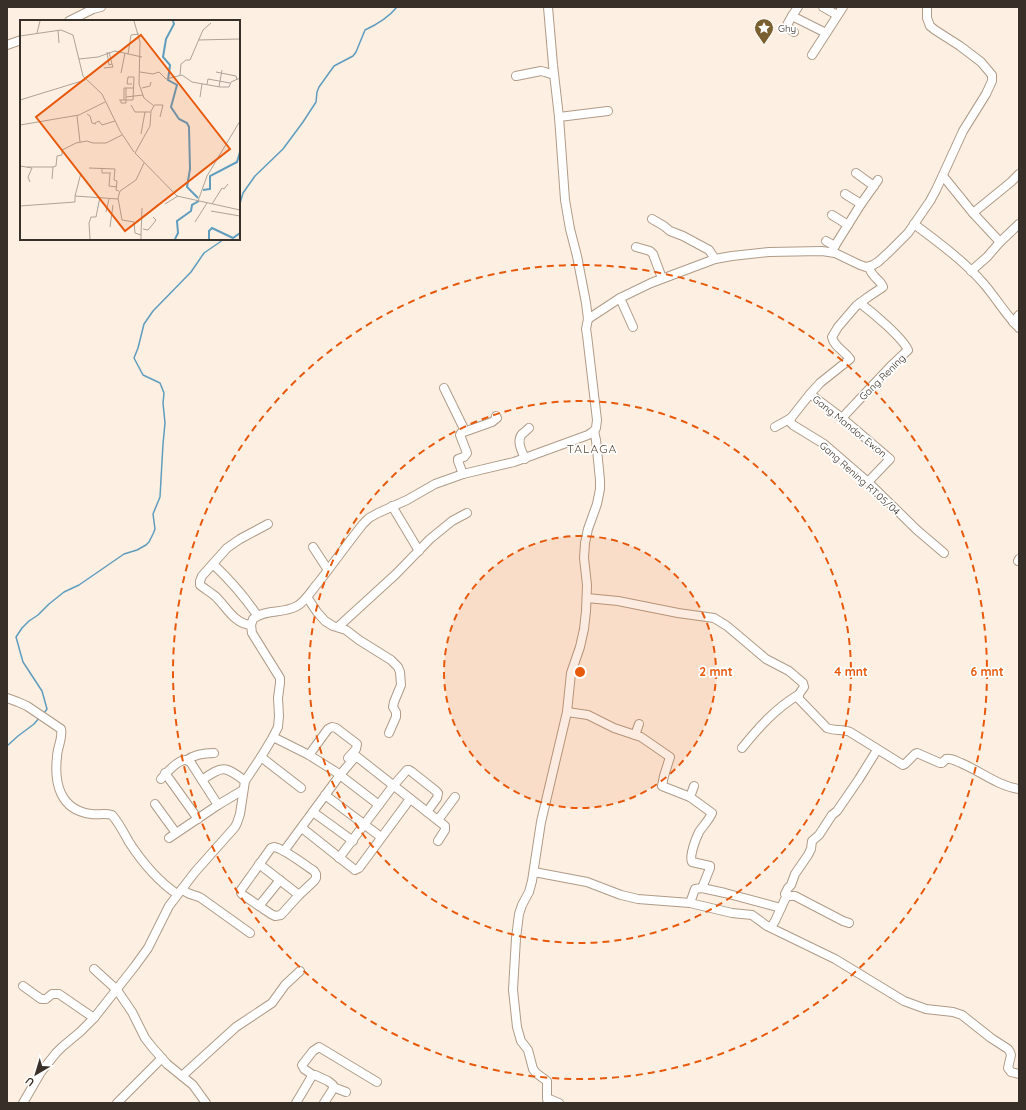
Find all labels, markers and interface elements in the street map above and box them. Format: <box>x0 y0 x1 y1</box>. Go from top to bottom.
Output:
place icon: Ghy <box>753 17 775 45</box>
inset map <box>20 20 240 240</box>
place label: Ghy <box>778 22 796 35</box>
street label: Gang Rening <box>856 351 908 403</box>
street label: Gang Mandor Ewon <box>810 392 889 460</box>
street label: Gang Rening RT.05/04 <box>817 439 903 518</box>
district label: TALAGA <box>567 441 617 456</box>
text: 2 mnt <box>699 664 733 679</box>
text: 4 mnt <box>834 664 868 679</box>
text: 6 mnt <box>970 664 1004 679</box>
centre of rings <box>573 665 587 679</box>
north arrow <box>16 1054 56 1094</box>
text: U <box>22 1074 37 1090</box>

